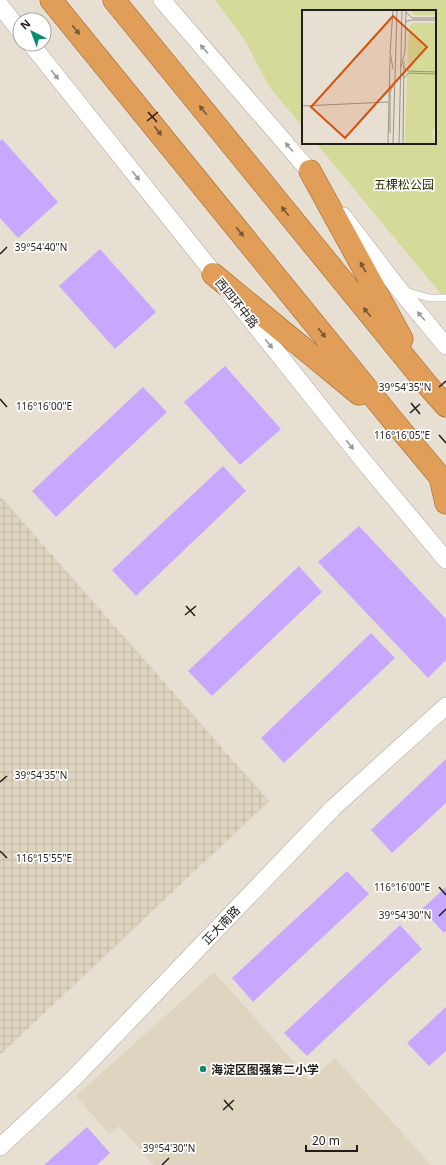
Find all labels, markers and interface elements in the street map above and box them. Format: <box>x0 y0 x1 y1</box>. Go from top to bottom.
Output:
inset map <box>302 10 436 144</box>
north arrow <box>12 12 52 52</box>
text: N <box>17 16 33 33</box>
one-way arrow <box>71 25 80 36</box>
one-way arrow <box>199 44 209 54</box>
one-way arrow <box>51 69 59 80</box>
one-way arrow <box>199 105 208 116</box>
one-way arrow <box>153 126 162 137</box>
one-way arrow <box>285 142 294 152</box>
one-way arrow <box>131 171 140 182</box>
park label: 五棵松公园 <box>374 176 434 193</box>
one-way arrow <box>281 206 290 216</box>
one-way arrow <box>235 227 244 237</box>
text: 39°54'40"N <box>15 240 67 254</box>
one-way arrow <box>359 261 366 273</box>
street label: 西四环中路 <box>212 274 262 332</box>
one-way arrow <box>363 306 372 317</box>
one-way arrow <box>416 310 425 321</box>
one-way arrow <box>317 327 326 338</box>
one-way arrow <box>265 338 274 349</box>
text: 39°54'35"N <box>379 380 431 394</box>
text: 116°16'00"E <box>16 399 72 413</box>
text: 116°16'05"E <box>374 428 430 442</box>
one-way arrow <box>346 440 355 451</box>
text: 39°54'35"N <box>15 768 67 782</box>
text: 116°15'55"E <box>16 851 72 865</box>
text: 116°16'00"E <box>374 880 430 894</box>
street label: 正大南路 <box>198 902 244 948</box>
text: 39°54'30"N <box>379 908 431 922</box>
place label: 海淀区图强第二小学 <box>211 1061 319 1078</box>
marker: 海淀区图强第二小学 <box>198 1064 208 1074</box>
scale bar <box>306 1127 357 1153</box>
text: 20 m <box>312 1132 340 1149</box>
text: 39°54'30"N <box>143 1141 195 1155</box>

